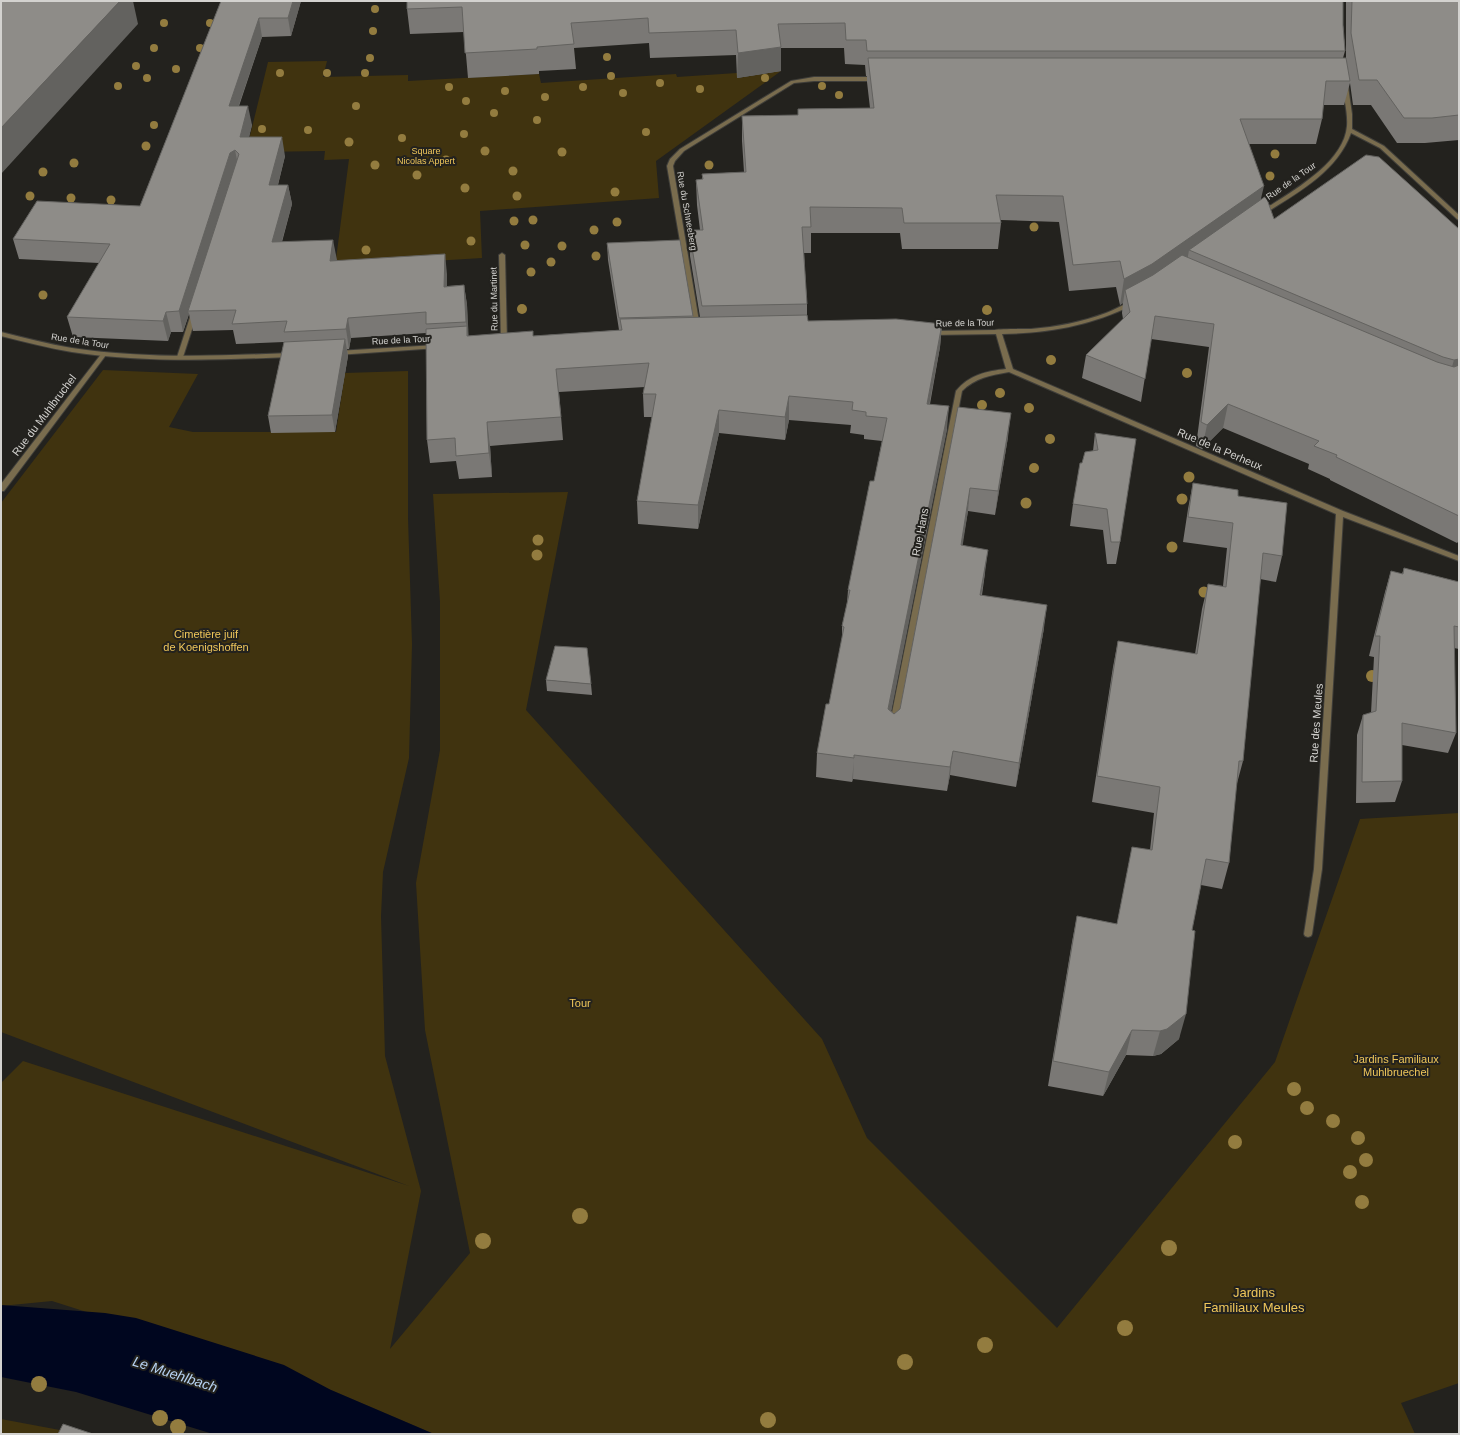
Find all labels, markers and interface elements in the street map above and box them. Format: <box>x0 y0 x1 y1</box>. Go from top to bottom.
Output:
park label: Square Nicolas Appert <box>397 146 456 166</box>
street label: Rue de la Tour <box>1264 160 1318 202</box>
street label: Rue du Schneeberg <box>675 171 699 251</box>
street label: Rue du Martinet <box>488 266 500 331</box>
street label: Rue de la Tour <box>936 317 994 329</box>
street label: Rue de la Tour <box>50 331 110 351</box>
street label: Rue de la Tour <box>372 333 430 347</box>
street label: Rue du Muhlbruchel <box>10 372 78 458</box>
street label: Rue de la Perheux <box>1176 426 1265 473</box>
street label: Rue Hans <box>909 506 931 557</box>
park label: Cimetière juif de Koenigshoffen <box>163 628 249 653</box>
street label: Rue des Meules <box>1307 682 1325 763</box>
park label: Tour <box>569 997 591 1009</box>
park label: Jardins Familiaux Muhlbruechel <box>1353 1053 1439 1078</box>
park label: Jardins Familiaux Meules <box>1203 1285 1305 1315</box>
water label: Le Muehlbach <box>131 1353 219 1395</box>

